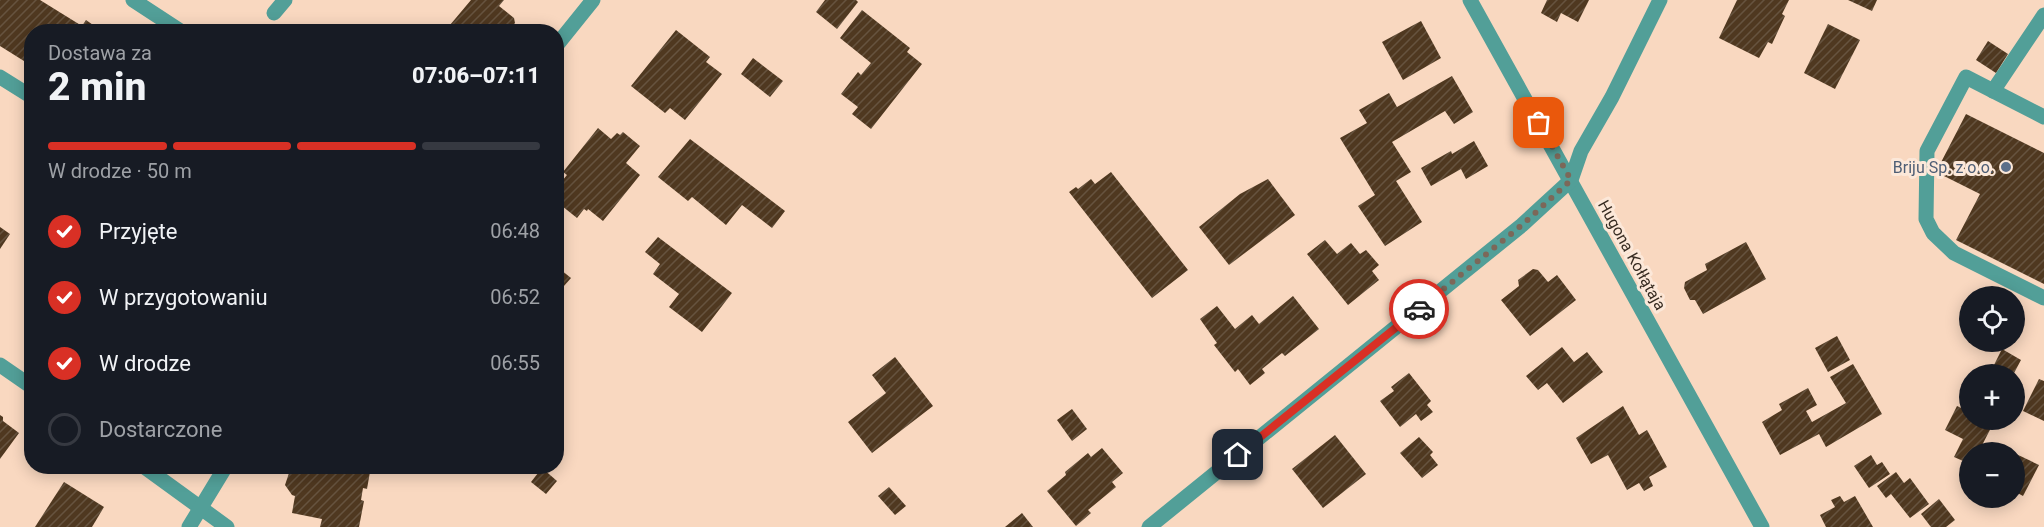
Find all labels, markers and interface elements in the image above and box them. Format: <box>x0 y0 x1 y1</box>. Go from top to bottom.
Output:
text: Dostawa za <box>48 41 152 65</box>
text: 07:06–07:11 <box>412 63 540 88</box>
text: 2 min <box>48 64 146 110</box>
pin <box>1513 97 1564 148</box>
icon: bag <box>1522 106 1555 139</box>
place label: Briju Sp. z o.o. <box>1893 158 1994 177</box>
text: W drodze · 50 m <box>48 159 192 183</box>
marker: Briju Sp. z o.o. <box>1999 160 2013 174</box>
street label: Hugona Kołłątaja <box>1594 197 1670 313</box>
icon: check <box>48 215 81 248</box>
text: Przyjęte <box>99 219 177 244</box>
text: 06:48 <box>490 219 540 243</box>
courier <box>1389 279 1449 339</box>
icon: check <box>48 281 81 314</box>
text: W przygotowaniu <box>99 285 268 310</box>
text: 06:52 <box>490 285 540 309</box>
map controls <box>1959 286 2025 508</box>
button: locate <box>1959 286 2025 352</box>
icon: car <box>1403 293 1436 326</box>
icon: check <box>48 347 81 380</box>
text: W drodze <box>99 351 191 376</box>
text: 06:55 <box>490 351 540 375</box>
button: + <box>1959 364 2025 430</box>
text: Dostarczone <box>99 417 222 442</box>
pin <box>1212 429 1263 480</box>
icon: home <box>1221 438 1254 471</box>
button: − <box>1959 442 2025 508</box>

